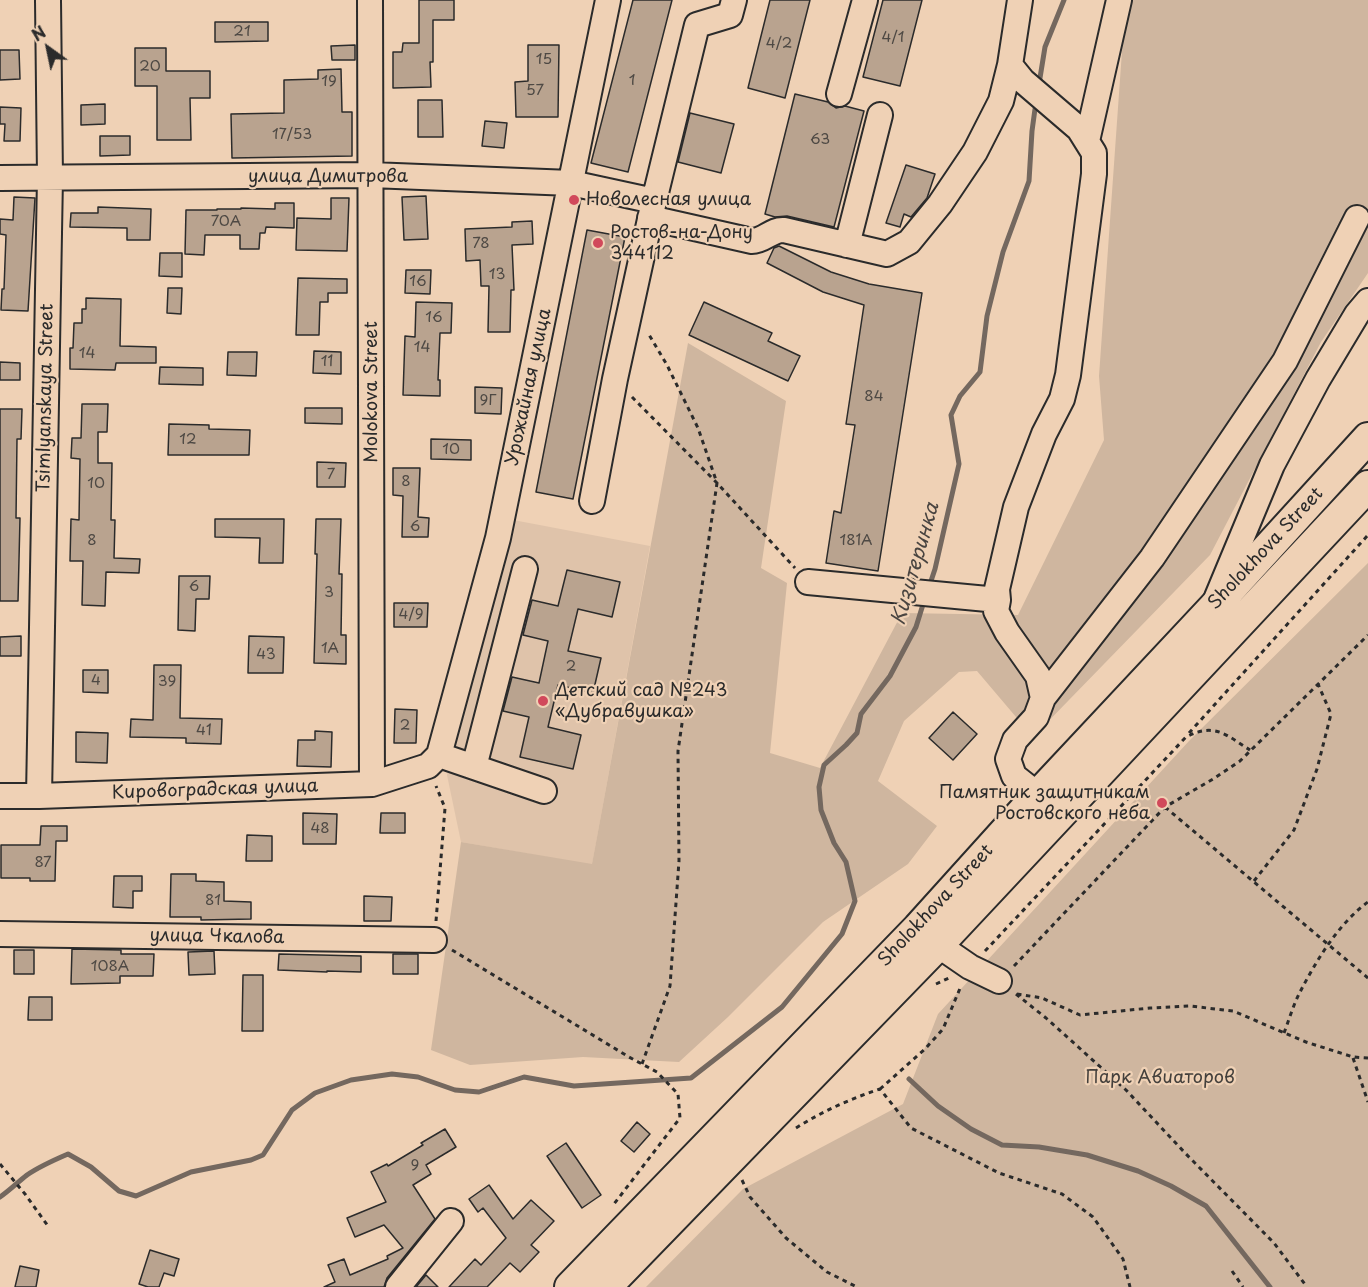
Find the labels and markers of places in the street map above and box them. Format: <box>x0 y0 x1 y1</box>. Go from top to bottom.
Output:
place label: Новолесная улица <box>586 189 751 211</box>
marker: Новолесная улица <box>567 193 581 207</box>
place label: Ростов-на-Дону 344112 <box>610 222 753 264</box>
marker: Ростов-на-Дону 344112 <box>591 236 605 250</box>
place label: Детский сад №243 «Дубравушка» <box>555 680 727 722</box>
marker: Детский сад №243 «Дубравушка» <box>536 694 550 708</box>
place label: Памятник защитникам Ростовского неба <box>939 782 1150 824</box>
marker: Памятник защитникам Ростовского неба <box>1155 796 1169 810</box>

